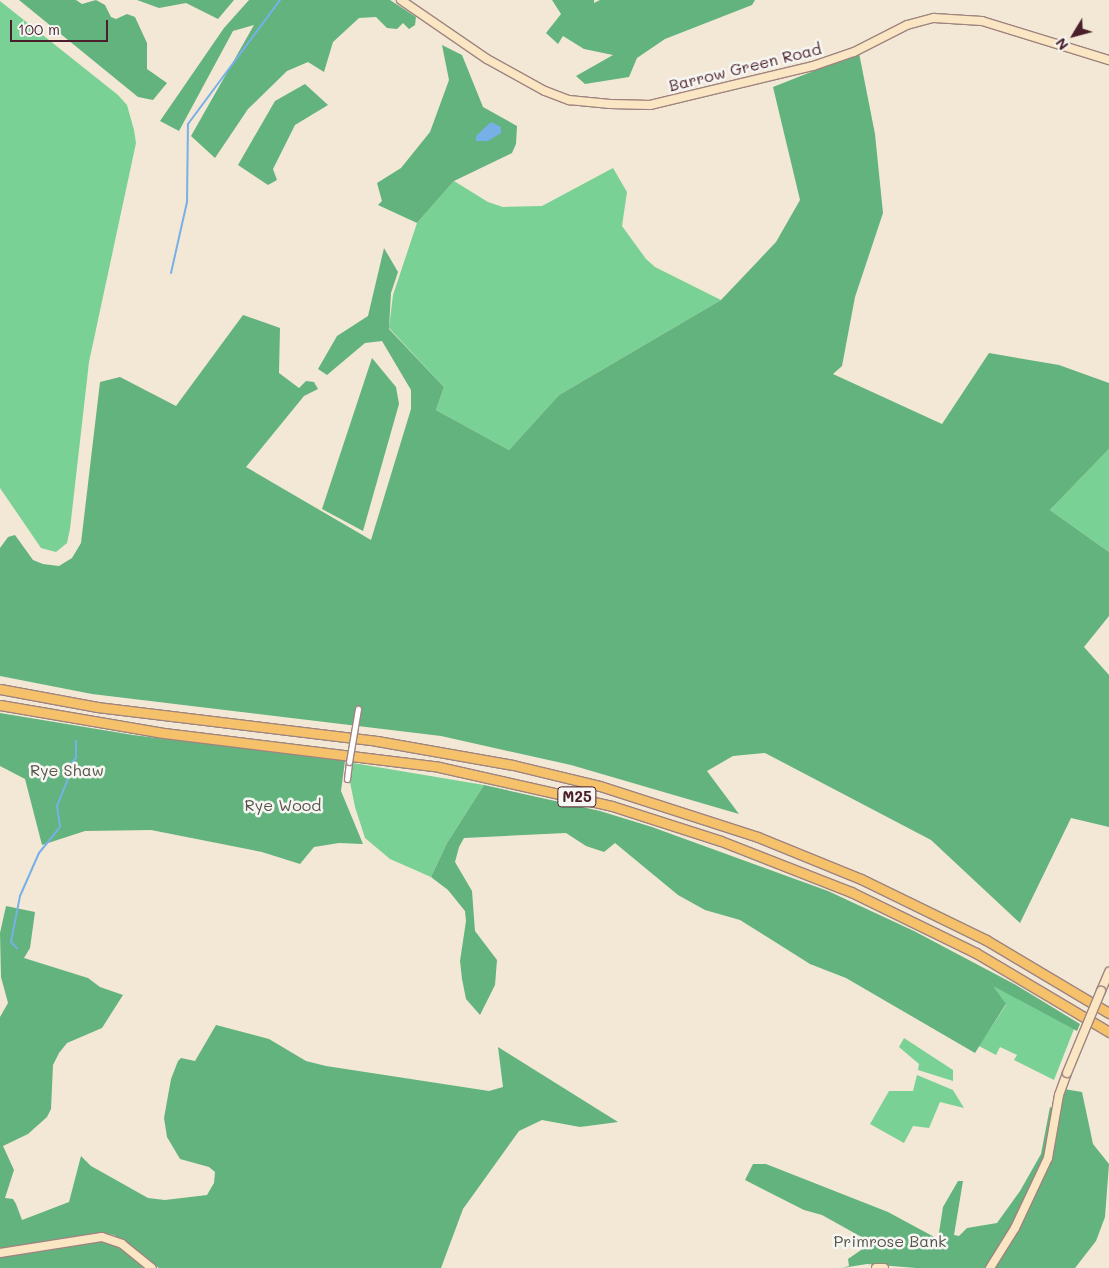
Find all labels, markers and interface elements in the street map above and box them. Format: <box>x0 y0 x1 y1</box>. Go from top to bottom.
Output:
scale bar <box>12 10 110 42</box>
north arrow <box>1049 10 1099 60</box>
text: 100 m <box>18 19 60 39</box>
text: N <box>1051 34 1072 54</box>
street label: Barrow Green Road <box>667 39 823 95</box>
park label: Rye Shaw <box>30 760 104 780</box>
road number: M25 <box>557 784 597 810</box>
park label: Rye Wood <box>245 795 321 815</box>
park label: Primrose Bank <box>833 1231 947 1251</box>

